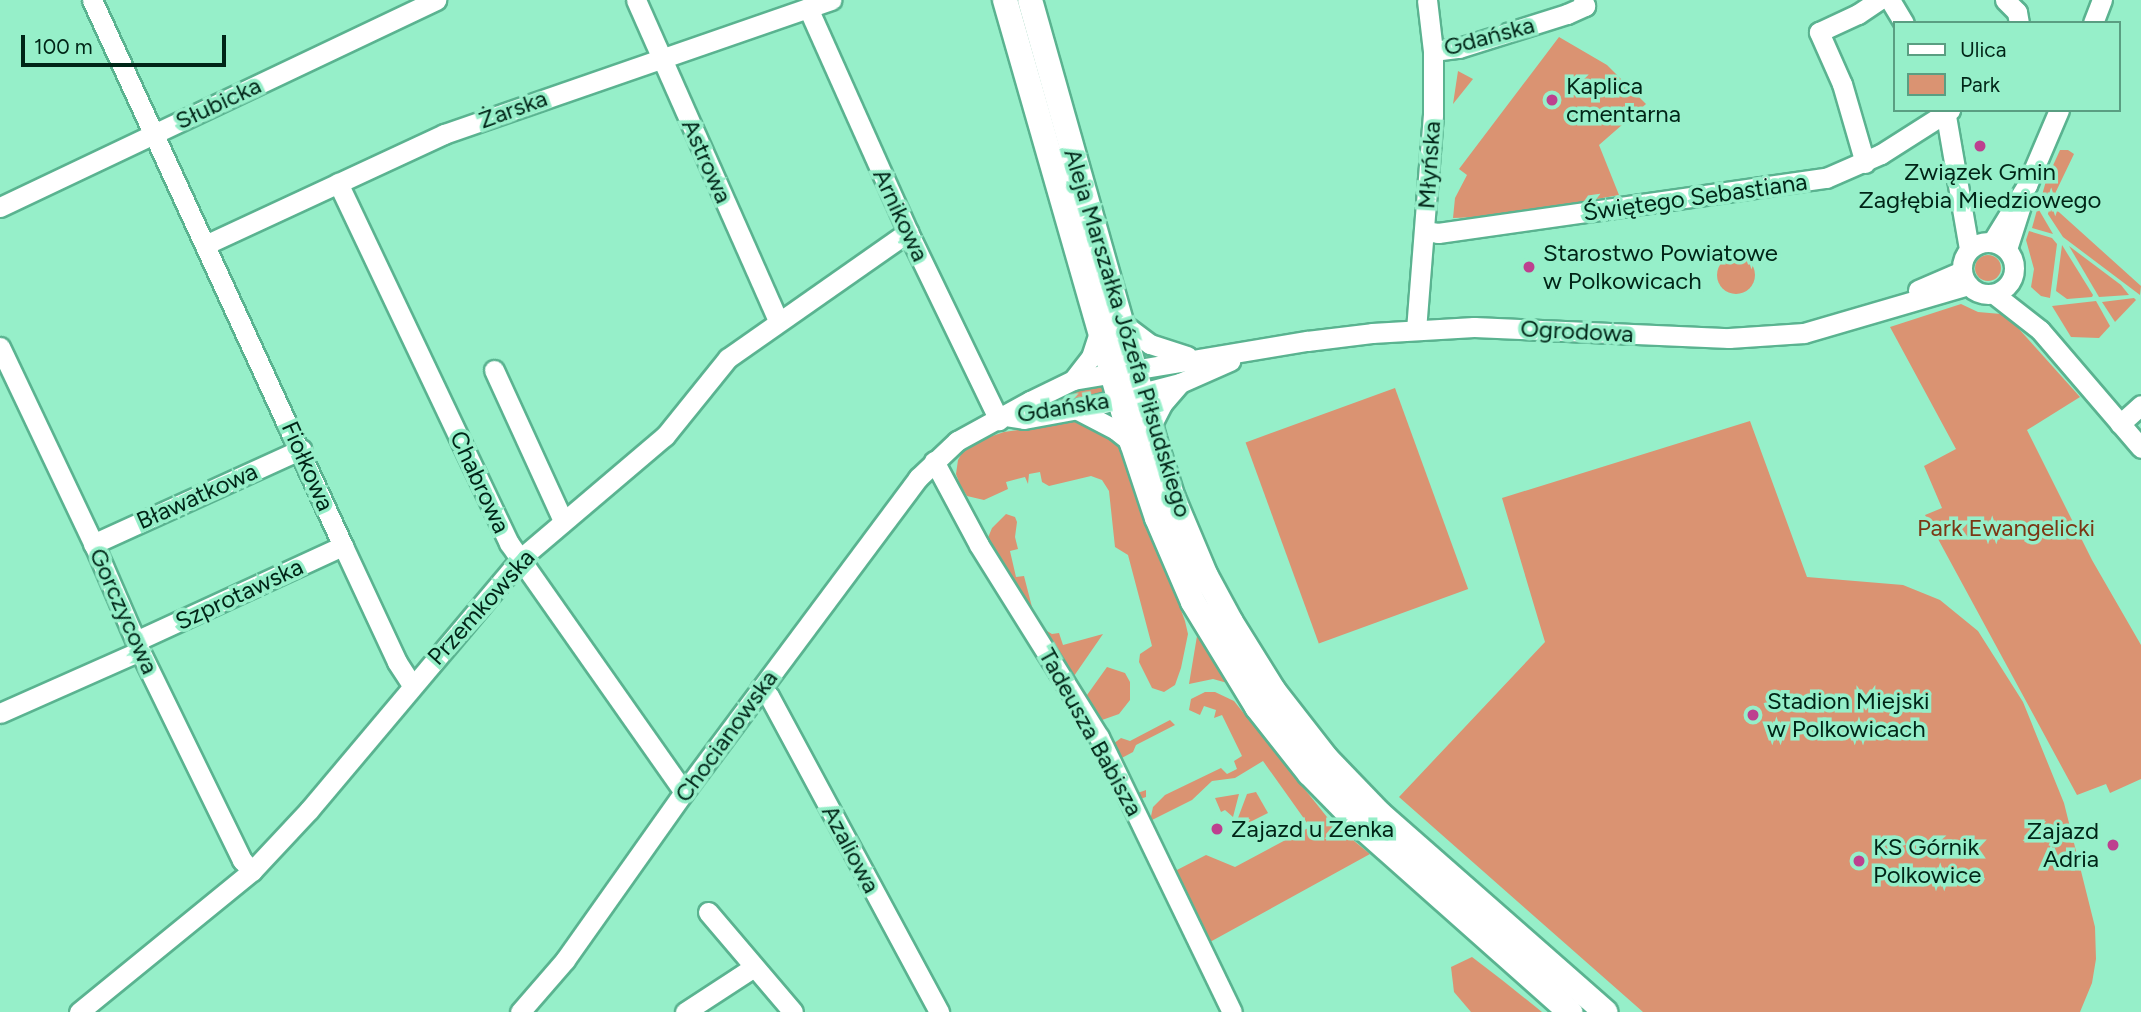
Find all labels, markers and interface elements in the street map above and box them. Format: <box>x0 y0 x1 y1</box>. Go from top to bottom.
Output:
street label: Gdańska <box>1440 10 1538 62</box>
scale bar <box>24 21 229 65</box>
legend <box>1892 21 2120 112</box>
text: 100 m <box>34 34 93 59</box>
text: Ulica <box>1960 37 2006 62</box>
street label: Słubicka <box>171 71 265 135</box>
place label: Kaplica cmentarna <box>1566 72 1681 128</box>
text: Park <box>1960 72 2000 97</box>
street label: Żarska <box>475 83 551 135</box>
marker: Kaplica cmentarna <box>1544 92 1560 108</box>
street label: Astrowa <box>676 114 738 208</box>
street label: Młyńska <box>1412 120 1446 210</box>
marker: Związek Gmin Zagłębia Miedziowego <box>1972 138 1988 154</box>
street label: Aleja Marszałka Józefa Piłsudskiego <box>1058 145 1198 521</box>
place label: Związek Gmin Zagłębia Miedziowego <box>1858 158 2102 214</box>
street label: Arnikowa <box>867 164 935 266</box>
street label: Świętego Sebastiana <box>1581 167 1809 227</box>
place label: Starostwo Powiatowe w Polkowicach <box>1543 239 1778 295</box>
marker: Starostwo Powiatowe w Polkowicach <box>1521 259 1537 275</box>
street label: Ogrodowa <box>1520 314 1634 348</box>
street label: Gdańska <box>1015 386 1111 428</box>
street label: Fiołkowa <box>276 417 340 515</box>
street label: Chabrowa <box>444 426 516 538</box>
street label: Bławatkowa <box>132 457 262 535</box>
park label: Park Ewangelicki <box>1917 514 2095 542</box>
street label: Przemkowska <box>422 543 540 671</box>
street label: Gorczycowa <box>83 544 165 678</box>
street label: Szprotawska <box>171 552 307 636</box>
street label: Tadeusza Babisza <box>1033 643 1149 821</box>
street label: Chocianowska <box>668 664 784 808</box>
place label: Stadion Miejski w Polkowicach <box>1767 687 1930 743</box>
marker: Stadion Miejski w Polkowicach <box>1745 707 1761 723</box>
street label: Azaliowa <box>816 800 886 898</box>
place label: Zajazd u Zenka <box>1231 815 1394 843</box>
place label: Zajazd Adria <box>2027 817 2099 873</box>
marker: Zajazd u Zenka <box>1209 821 1225 837</box>
place label: KS Górnik Polkowice <box>1873 833 1981 889</box>
marker: Zajazd Adria <box>2105 837 2121 853</box>
marker: KS Górnik Polkowice <box>1851 853 1867 869</box>

